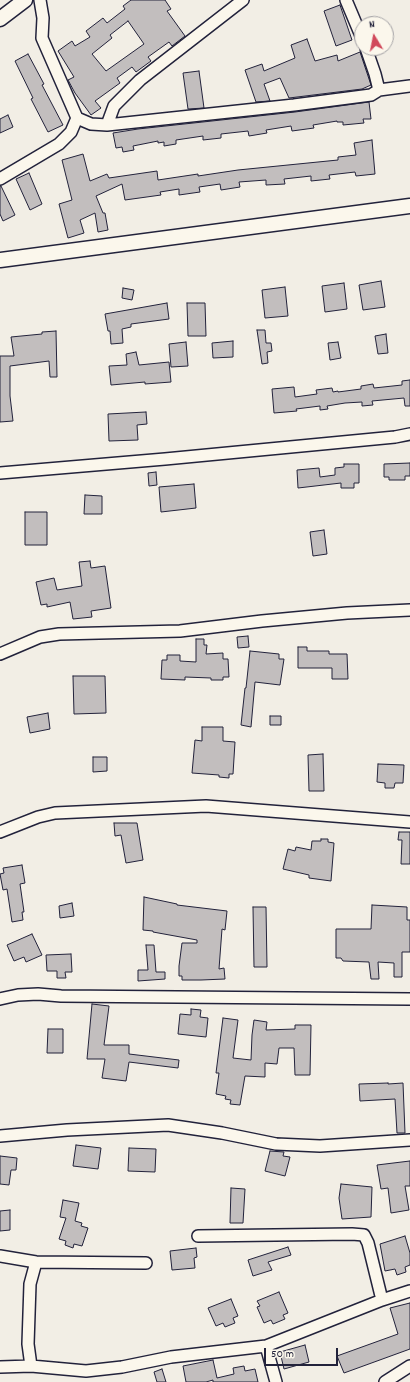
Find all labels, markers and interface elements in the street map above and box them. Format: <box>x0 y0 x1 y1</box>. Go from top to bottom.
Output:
north arrow <box>354 16 394 56</box>
text: N <box>368 17 376 34</box>
scale bar <box>266 1340 340 1366</box>
text: 50 m <box>271 1346 294 1363</box>

